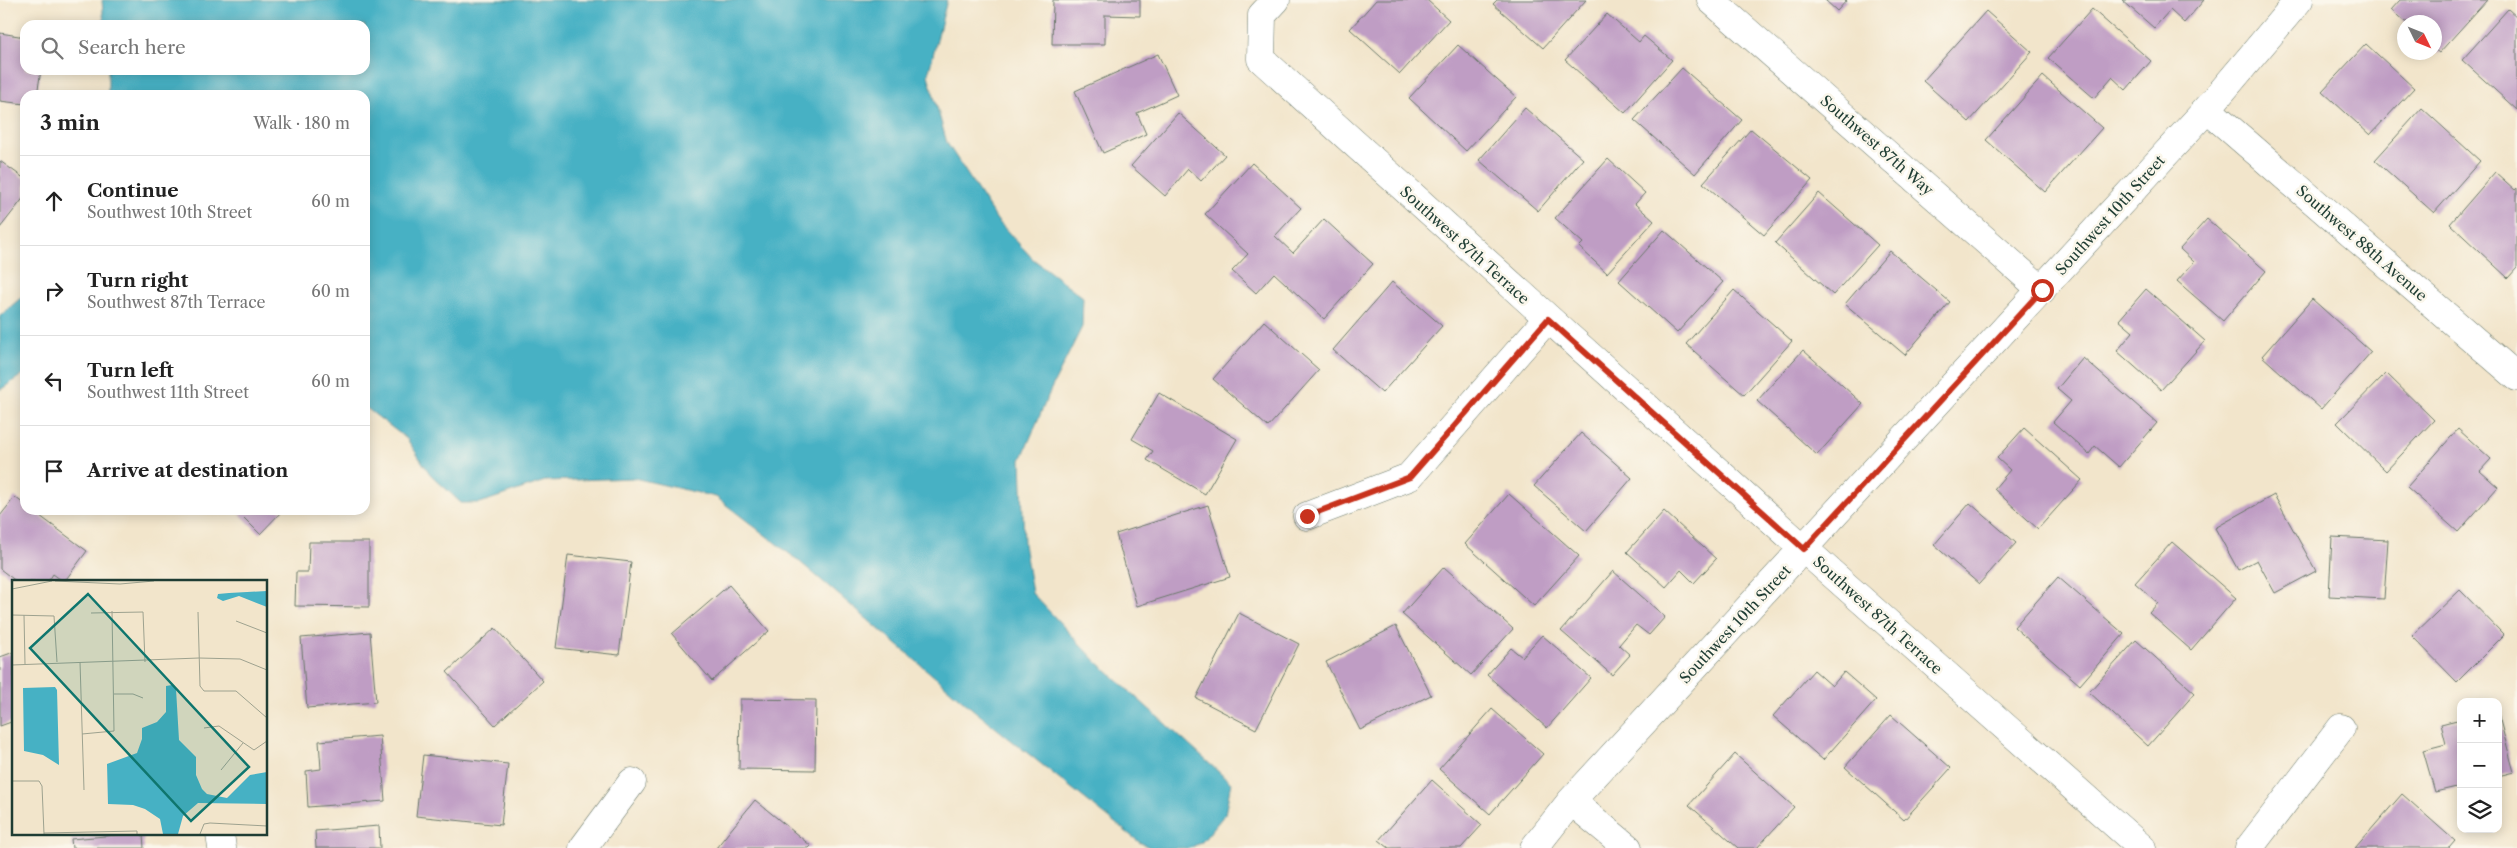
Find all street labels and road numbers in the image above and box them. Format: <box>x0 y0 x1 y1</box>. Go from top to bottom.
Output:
street label: Southwest 87th Way <box>1817 91 1938 200</box>
street label: Southwest 10th Street <box>2051 151 2169 279</box>
street label: Southwest 88th Avenue <box>2293 181 2431 305</box>
street label: Southwest 87th Terrace <box>1396 182 1534 308</box>
street label: Southwest 87th Terrace <box>1809 552 1947 678</box>
street label: Southwest 10th Street <box>1675 560 1795 687</box>

